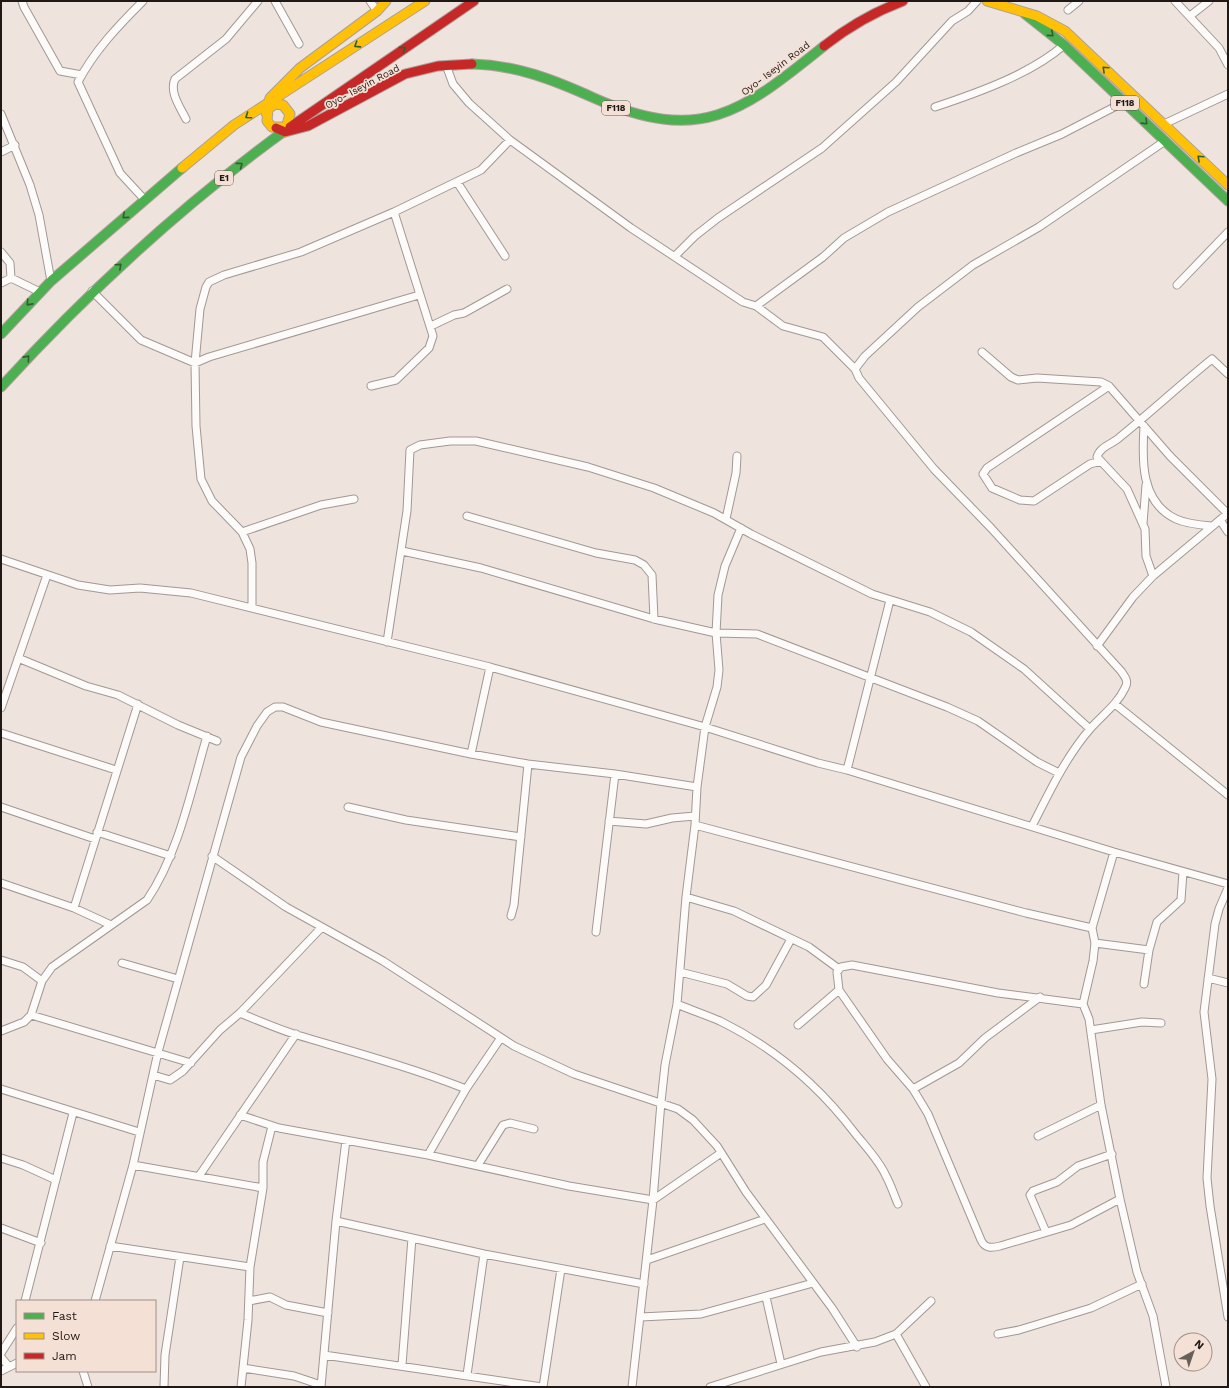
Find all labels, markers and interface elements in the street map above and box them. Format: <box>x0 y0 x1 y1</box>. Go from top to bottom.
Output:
one-way arrow <box>1046 29 1053 36</box>
street label: Oyo- Iseyin Road <box>739 39 812 98</box>
one-way arrow <box>354 40 361 47</box>
one-way arrow <box>399 47 406 54</box>
street label: Oyo- Iseyin Road <box>323 62 401 111</box>
one-way arrow <box>1102 66 1110 73</box>
road number: F118 <box>1111 96 1139 110</box>
road number: F118 <box>602 101 630 115</box>
one-way arrow <box>245 111 252 119</box>
one-way arrow <box>1140 118 1148 125</box>
one-way arrow <box>1197 155 1205 163</box>
one-way arrow <box>236 163 243 170</box>
road number: E1 <box>215 171 233 185</box>
one-way arrow <box>122 211 130 218</box>
one-way arrow <box>114 264 122 271</box>
one-way arrow <box>27 299 34 306</box>
one-way arrow <box>23 355 30 363</box>
legend <box>16 1300 156 1372</box>
text: Fast <box>52 1309 77 1323</box>
text: Slow <box>52 1329 80 1343</box>
north arrow <box>1173 1332 1213 1372</box>
text: N <box>1192 1337 1206 1352</box>
text: Jam <box>52 1349 77 1363</box>

